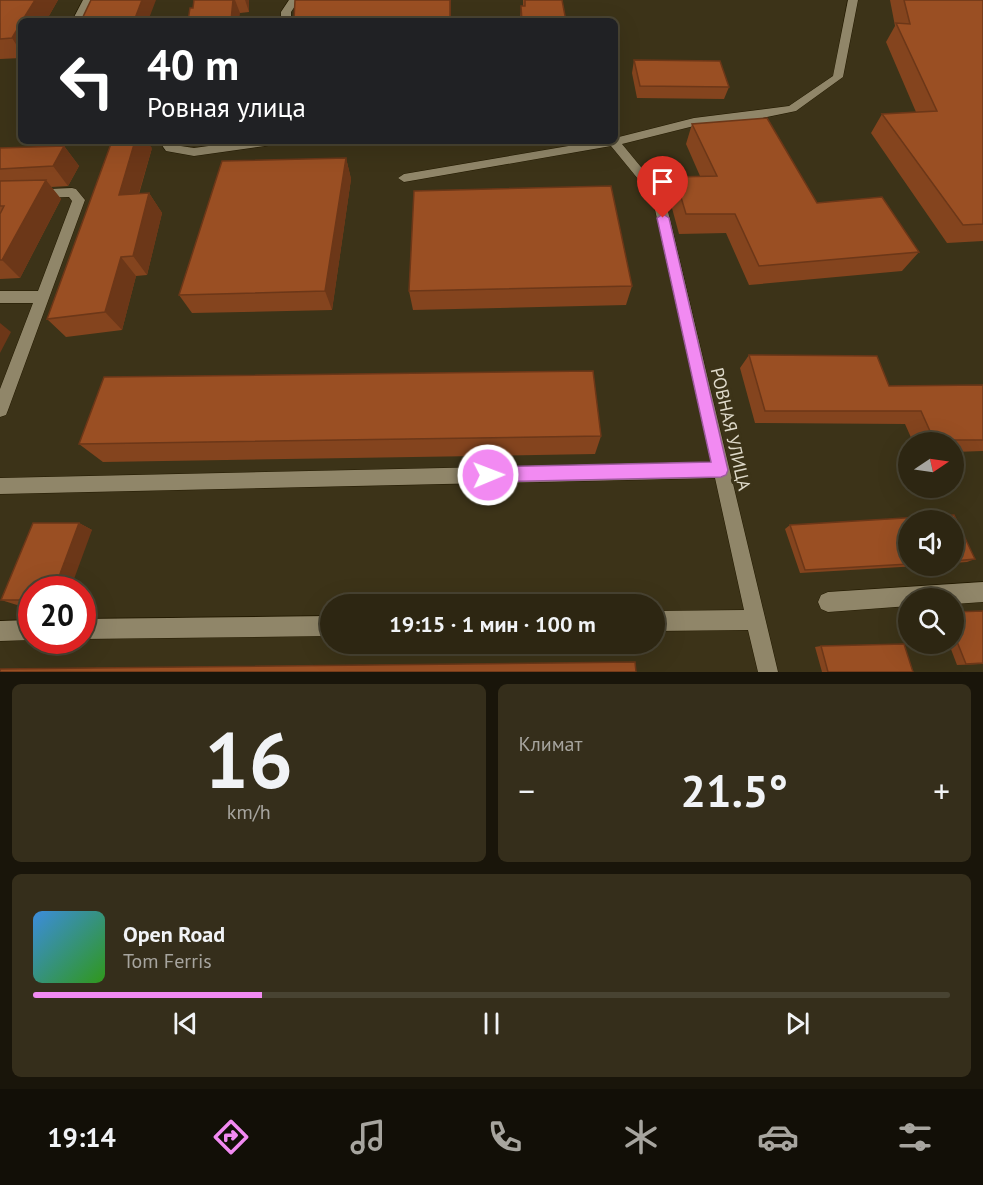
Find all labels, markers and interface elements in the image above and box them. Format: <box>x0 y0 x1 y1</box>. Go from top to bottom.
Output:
text: 40 m <box>147 37 239 92</box>
icon: left <box>48 42 126 120</box>
text: Ровная улица <box>147 90 306 124</box>
pin <box>637 156 688 218</box>
icon: arrive <box>646 165 679 198</box>
street label: РОВНАЯ УЛИЦА <box>706 365 756 493</box>
north arrow <box>898 432 964 498</box>
map controls <box>898 432 964 654</box>
position arrow <box>456 443 520 507</box>
button: sound <box>898 510 964 576</box>
speed limit sign: 20 <box>18 576 96 654</box>
button: search <box>898 588 964 654</box>
text: 19:15 · 1 мин · 100 m <box>389 610 596 638</box>
text: 16 <box>205 709 293 810</box>
text: Климат <box>519 731 582 757</box>
text: 21.5° <box>681 761 788 819</box>
text: − <box>519 769 535 812</box>
text: + <box>933 769 950 812</box>
text: km/h <box>227 799 271 825</box>
text: Open Road <box>123 920 225 948</box>
text: Tom Ferris <box>123 948 212 974</box>
icon: previous <box>169 1007 202 1040</box>
icon: pause <box>475 1007 508 1040</box>
icon: next <box>781 1007 814 1040</box>
icon: directions <box>210 1116 252 1158</box>
icon: music <box>347 1116 389 1158</box>
icon: phone <box>484 1116 526 1158</box>
icon: climate <box>620 1116 662 1158</box>
icon: car <box>757 1116 799 1158</box>
icon: filters <box>894 1116 936 1158</box>
text: 19:14 <box>47 1120 116 1154</box>

